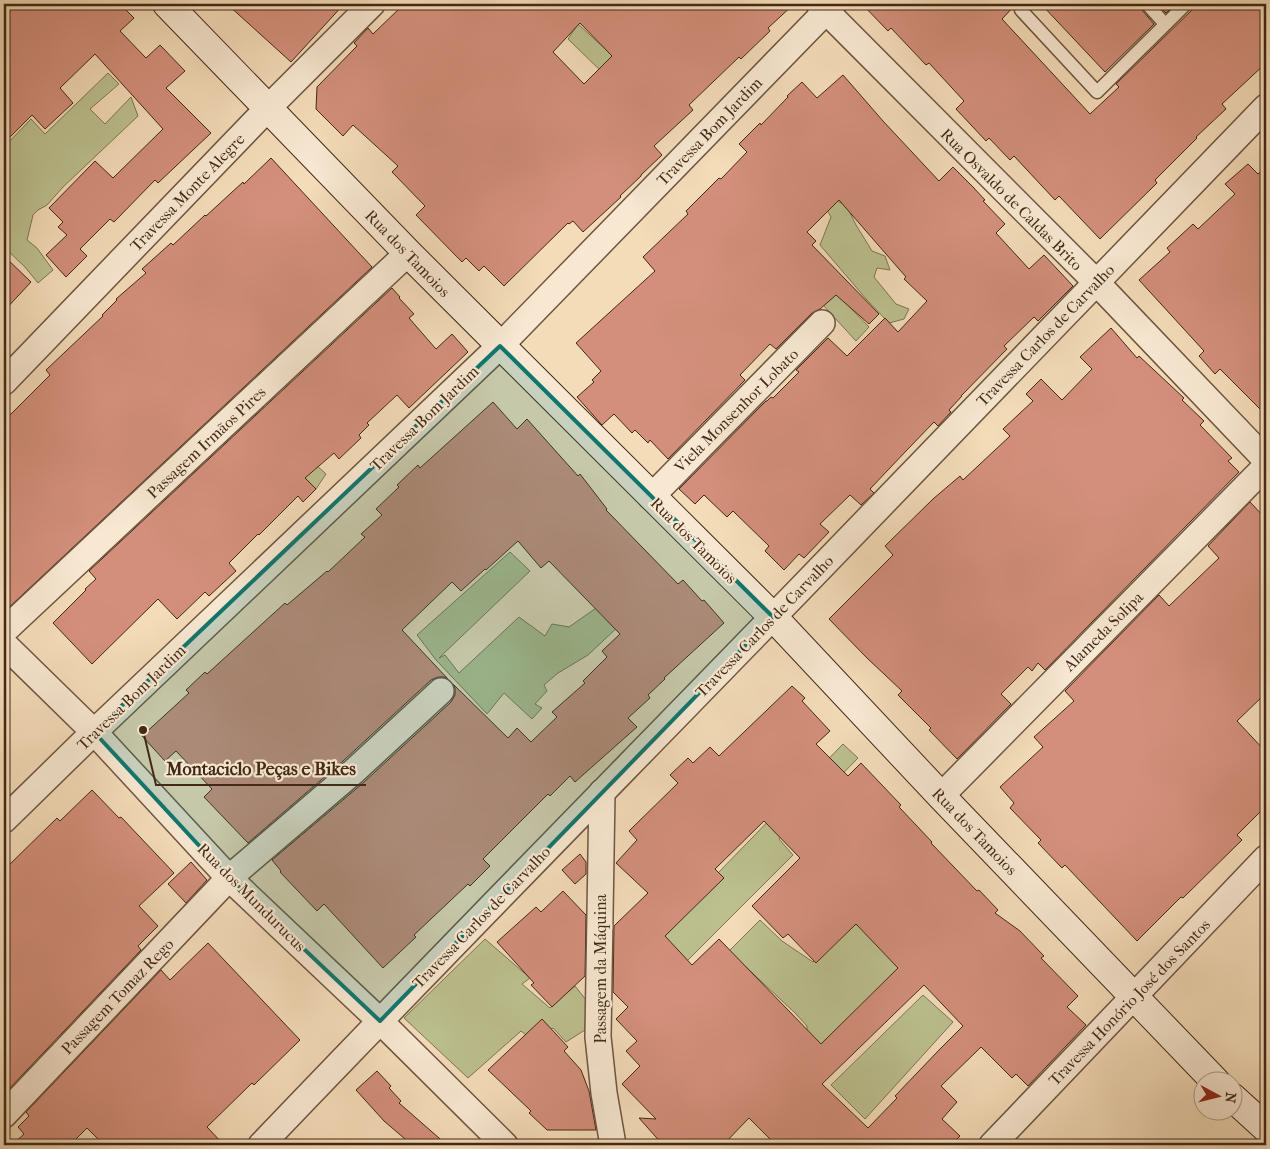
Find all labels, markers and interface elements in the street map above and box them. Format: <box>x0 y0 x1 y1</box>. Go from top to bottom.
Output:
street label: Travessa Bom Jardim <box>653 73 767 190</box>
street label: Rua Osvaldo de Caldas Brito <box>937 124 1087 274</box>
street label: Travessa Monte Alegre <box>126 129 249 255</box>
street label: Rua dos Tamoios <box>361 206 454 301</box>
street label: Travessa Carlos de Carvalho <box>972 260 1118 410</box>
street label: Viela Monsenhor Lobato <box>670 344 802 477</box>
street label: Travessa Bom Jardim <box>366 361 483 475</box>
street label: Passagem Irmãos Pires <box>143 382 270 502</box>
street label: Rua dos Tamoios <box>647 493 741 587</box>
street label: Travessa Carlos de Carvalho <box>691 551 837 701</box>
street label: Alameda Solipa <box>1059 587 1147 676</box>
street label: Travessa Bom Jardim <box>73 640 190 754</box>
callout: Montaciclo Peças e Bikes <box>156 752 366 785</box>
text: Montaciclo Peças e Bikes <box>165 759 356 780</box>
street label: Rua dos Tamoios <box>928 784 1021 879</box>
street label: Rua dos Mundurucus <box>193 839 310 956</box>
street label: Travessa Carlos de Carvalho <box>408 842 554 992</box>
street label: Passagem da Máquina <box>591 894 610 1044</box>
street label: Travessa Honório José dos Santos <box>1045 915 1214 1090</box>
street label: Passagem Tomaz Rego <box>57 934 178 1058</box>
north arrow <box>1192 1072 1242 1122</box>
text: N <box>1221 1091 1239 1104</box>

